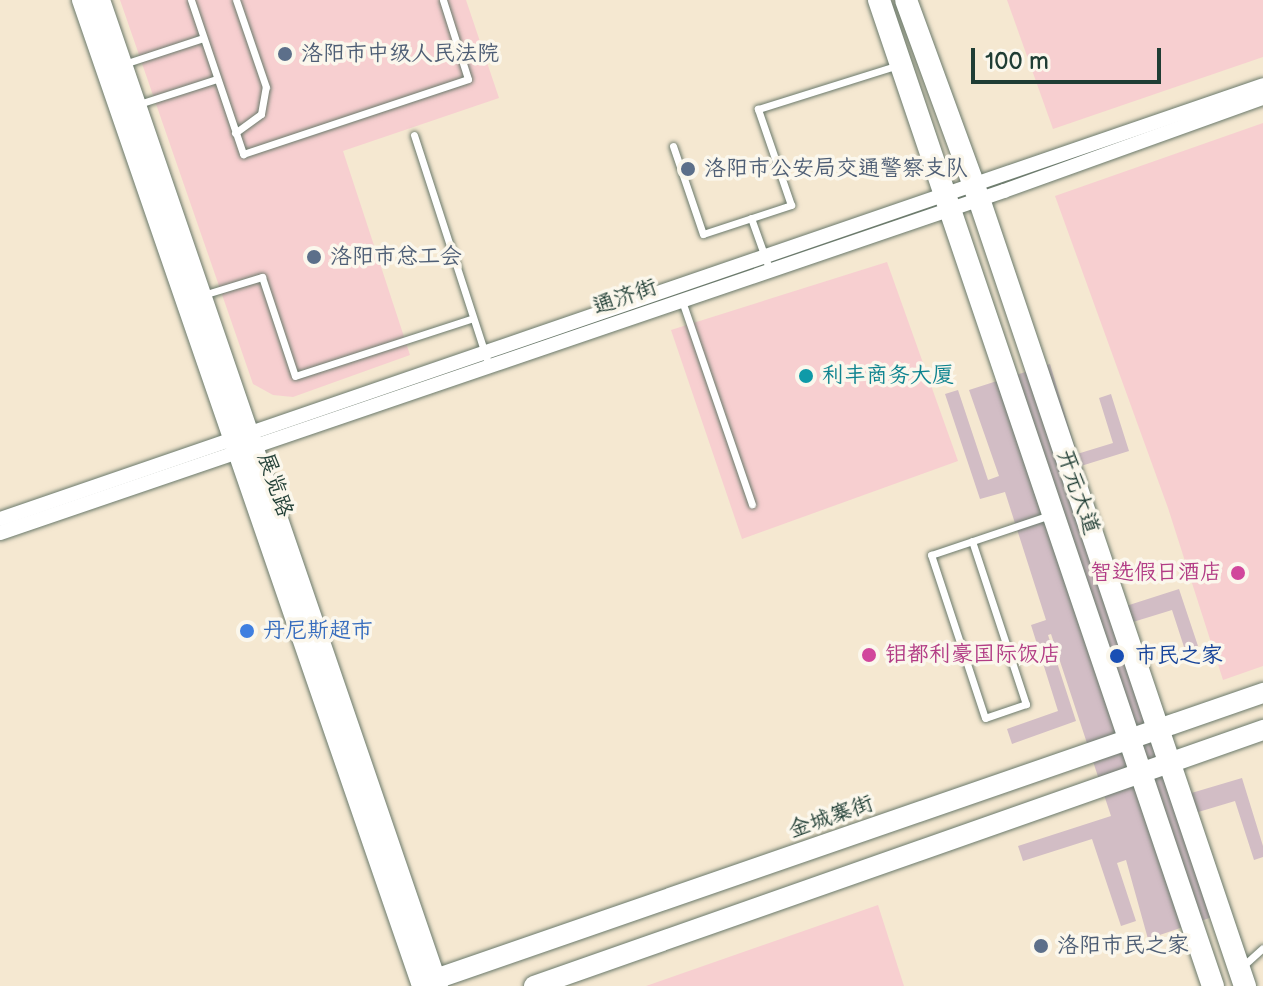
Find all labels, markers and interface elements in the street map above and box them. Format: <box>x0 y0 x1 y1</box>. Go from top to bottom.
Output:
scale bar <box>975 32 1165 82</box>
place label: 洛阳市中级人民法院 <box>301 41 499 67</box>
marker: 洛阳市中级人民法院 <box>276 45 294 63</box>
text: 100 m <box>985 47 1049 76</box>
place label: 洛阳市公安局交通警察支队 <box>704 156 968 182</box>
marker: 洛阳市公安局交通警察支队 <box>679 160 697 178</box>
place label: 洛阳市总工会 <box>330 244 462 270</box>
marker: 洛阳市总工会 <box>305 248 323 266</box>
street label: 通济街 <box>590 274 660 320</box>
place label: 利丰商务大厦 <box>822 363 954 389</box>
marker: 利丰商务大厦 <box>797 367 815 385</box>
street label: 开元大道 <box>1051 446 1105 538</box>
street label: 展览路 <box>252 450 298 520</box>
place label: 智选假日酒店 <box>1090 560 1222 586</box>
marker: 智选假日酒店 <box>1229 564 1247 582</box>
place label: 丹尼斯超市 <box>263 618 373 644</box>
marker: 丹尼斯超市 <box>238 622 256 640</box>
place label: 钼都利豪国际饭店 <box>885 642 1061 668</box>
place label: 市民之家 <box>1135 643 1223 669</box>
marker: 市民之家 <box>1106 645 1128 667</box>
marker: 钼都利豪国际饭店 <box>860 646 878 664</box>
street label: 金城寨街 <box>785 790 877 844</box>
place label: 洛阳市民之家 <box>1057 933 1189 959</box>
marker: 洛阳市民之家 <box>1032 937 1050 955</box>

